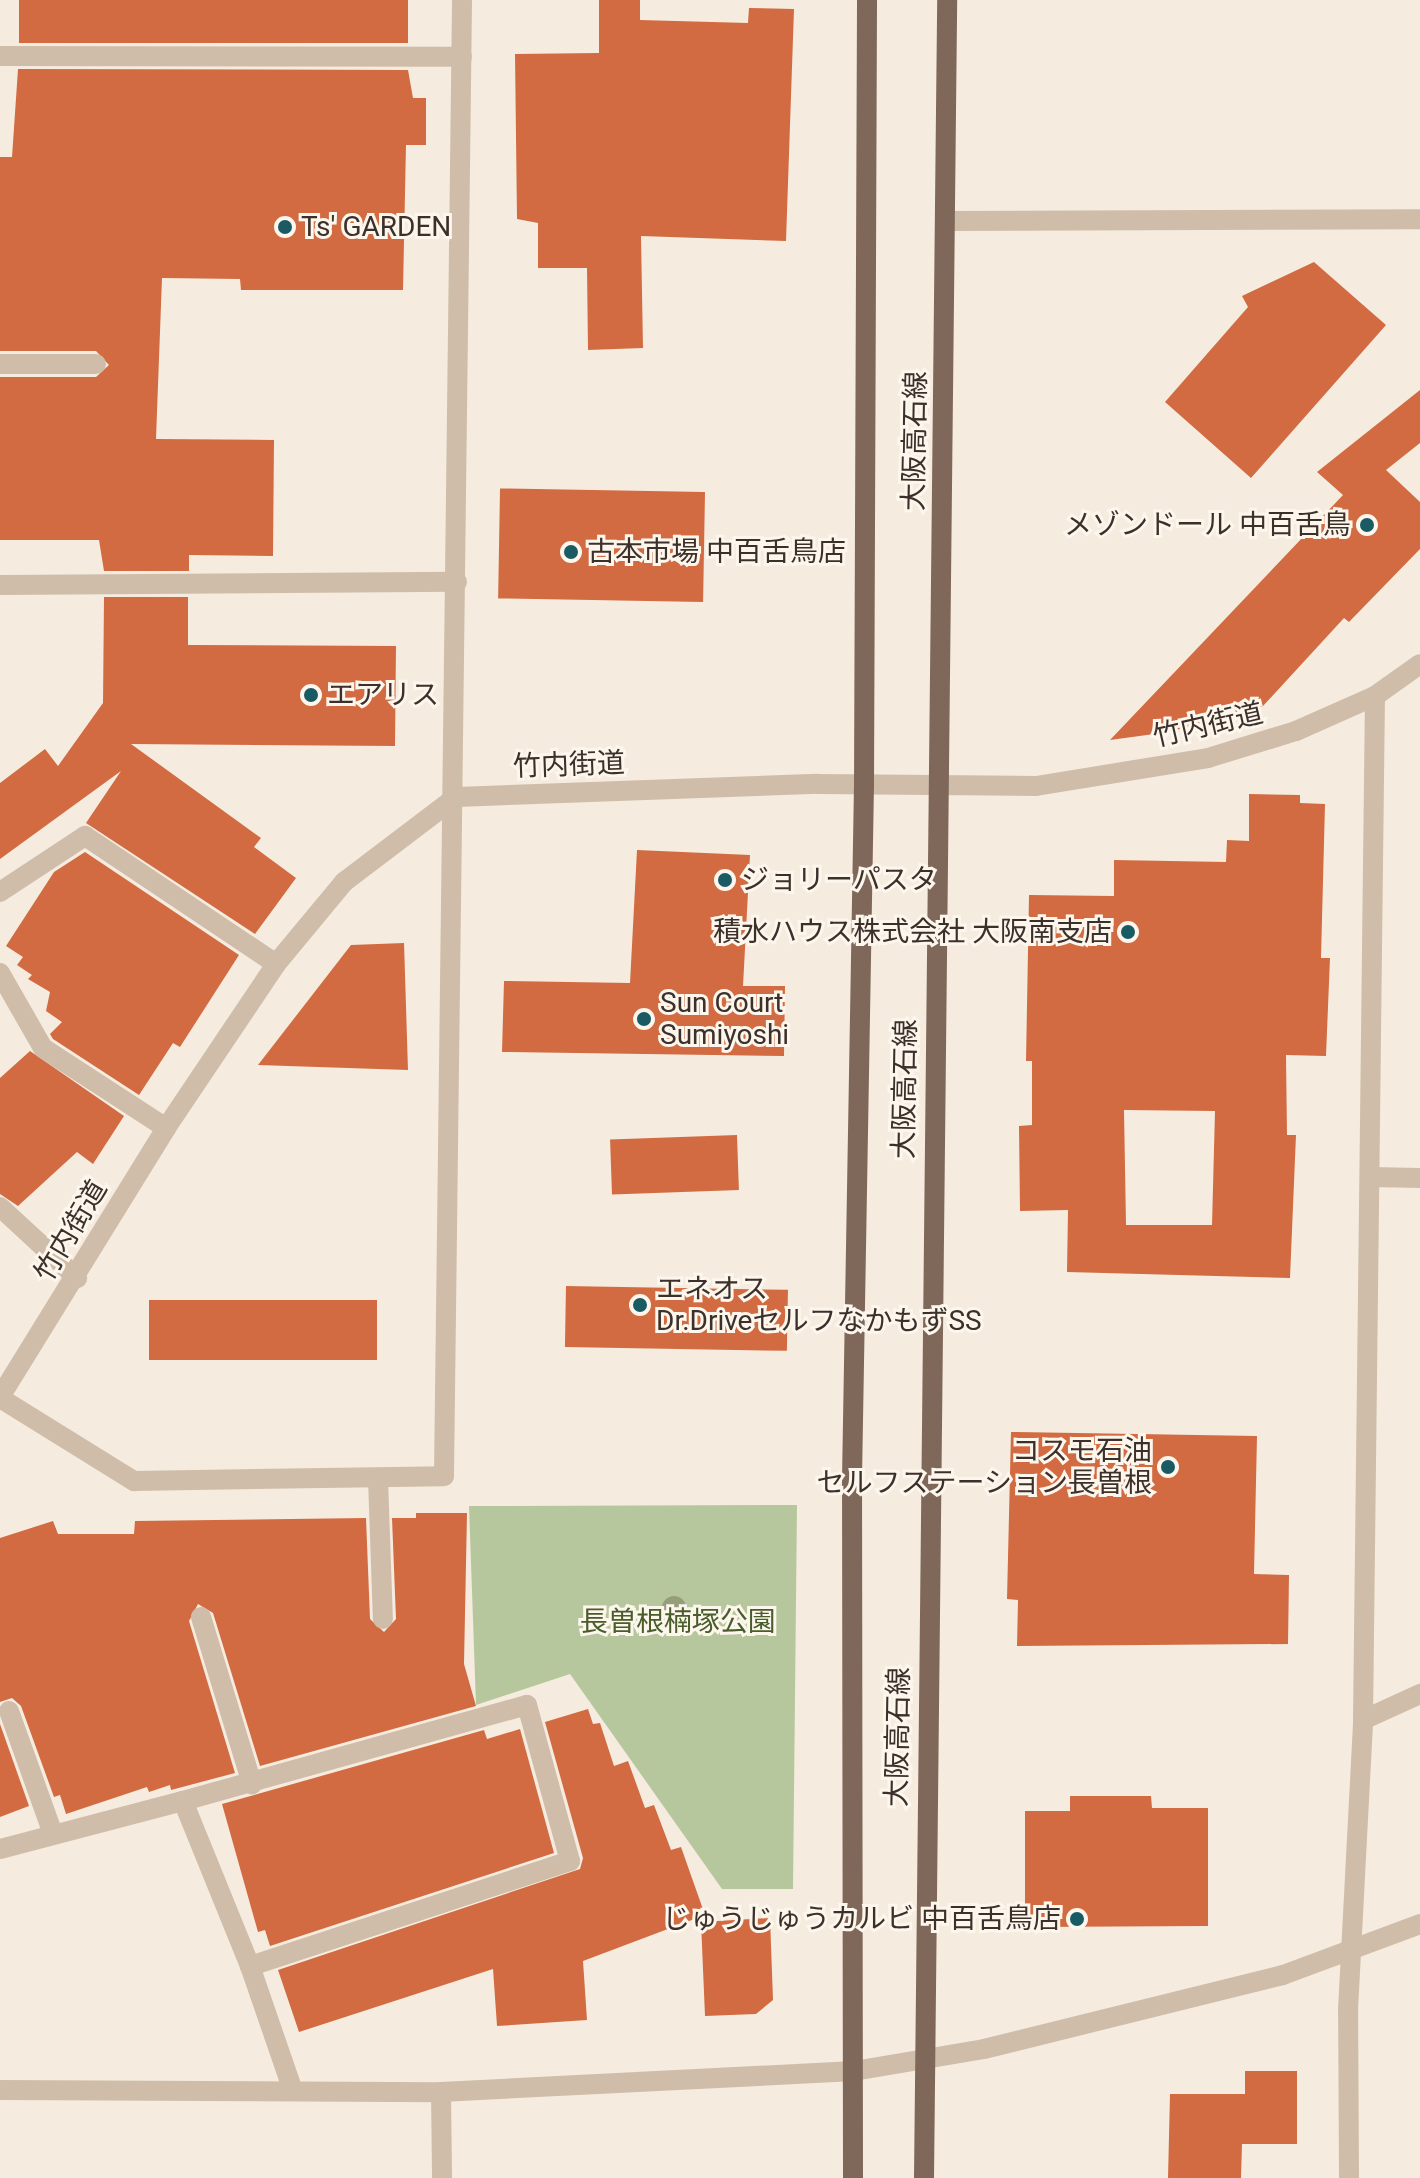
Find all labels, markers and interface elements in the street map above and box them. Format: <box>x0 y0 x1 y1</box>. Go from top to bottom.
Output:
place label: Ts' GARDEN <box>301 210 451 244</box>
marker: Ts' GARDEN <box>276 218 294 236</box>
street label: 大阪高石線 <box>897 371 933 511</box>
place label: メゾンドール 中百舌鳥 <box>1064 508 1351 542</box>
marker: メゾンドール 中百舌鳥 <box>1358 516 1376 534</box>
place label: 古本市場 中百舌鳥店 <box>587 535 846 569</box>
marker: 古本市場 中百舌鳥店 <box>562 543 580 561</box>
place label: エアリス <box>327 678 439 712</box>
marker: エアリス <box>302 686 320 704</box>
street label: 竹内街道 <box>1150 696 1266 754</box>
street label: 竹内街道 <box>512 746 626 784</box>
place label: ジョリーパスタ <box>741 863 937 897</box>
marker: ジョリーパスタ <box>716 871 734 889</box>
place label: 積水ハウス株式会社 大阪南支店 <box>713 915 1112 949</box>
marker: 積水ハウス株式会社 大阪南支店 <box>1119 923 1137 941</box>
place label: Sun Court Sumiyoshi <box>660 986 789 1052</box>
marker: Sun Court Sumiyoshi <box>635 1010 653 1028</box>
street label: 大阪高石線 <box>887 1019 923 1159</box>
street label: 竹内街道 <box>28 1174 114 1288</box>
place label: エネオス Dr.DriveセルフなかもずSS <box>656 1272 982 1338</box>
marker: エネオス Dr.DriveセルフなかもずSS <box>631 1296 649 1314</box>
place label: コスモ石油 セルフステーション長曽根 <box>816 1434 1152 1500</box>
marker: コスモ石油 セルフステーション長曽根 <box>1159 1458 1177 1476</box>
park label: 長曽根楠塚公園 <box>580 1605 776 1639</box>
street label: 大阪高石線 <box>880 1667 916 1807</box>
place label: じゅうじゅうカルビ 中百舌鳥店 <box>662 1902 1061 1936</box>
marker: じゅうじゅうカルビ 中百舌鳥店 <box>1068 1910 1086 1928</box>

